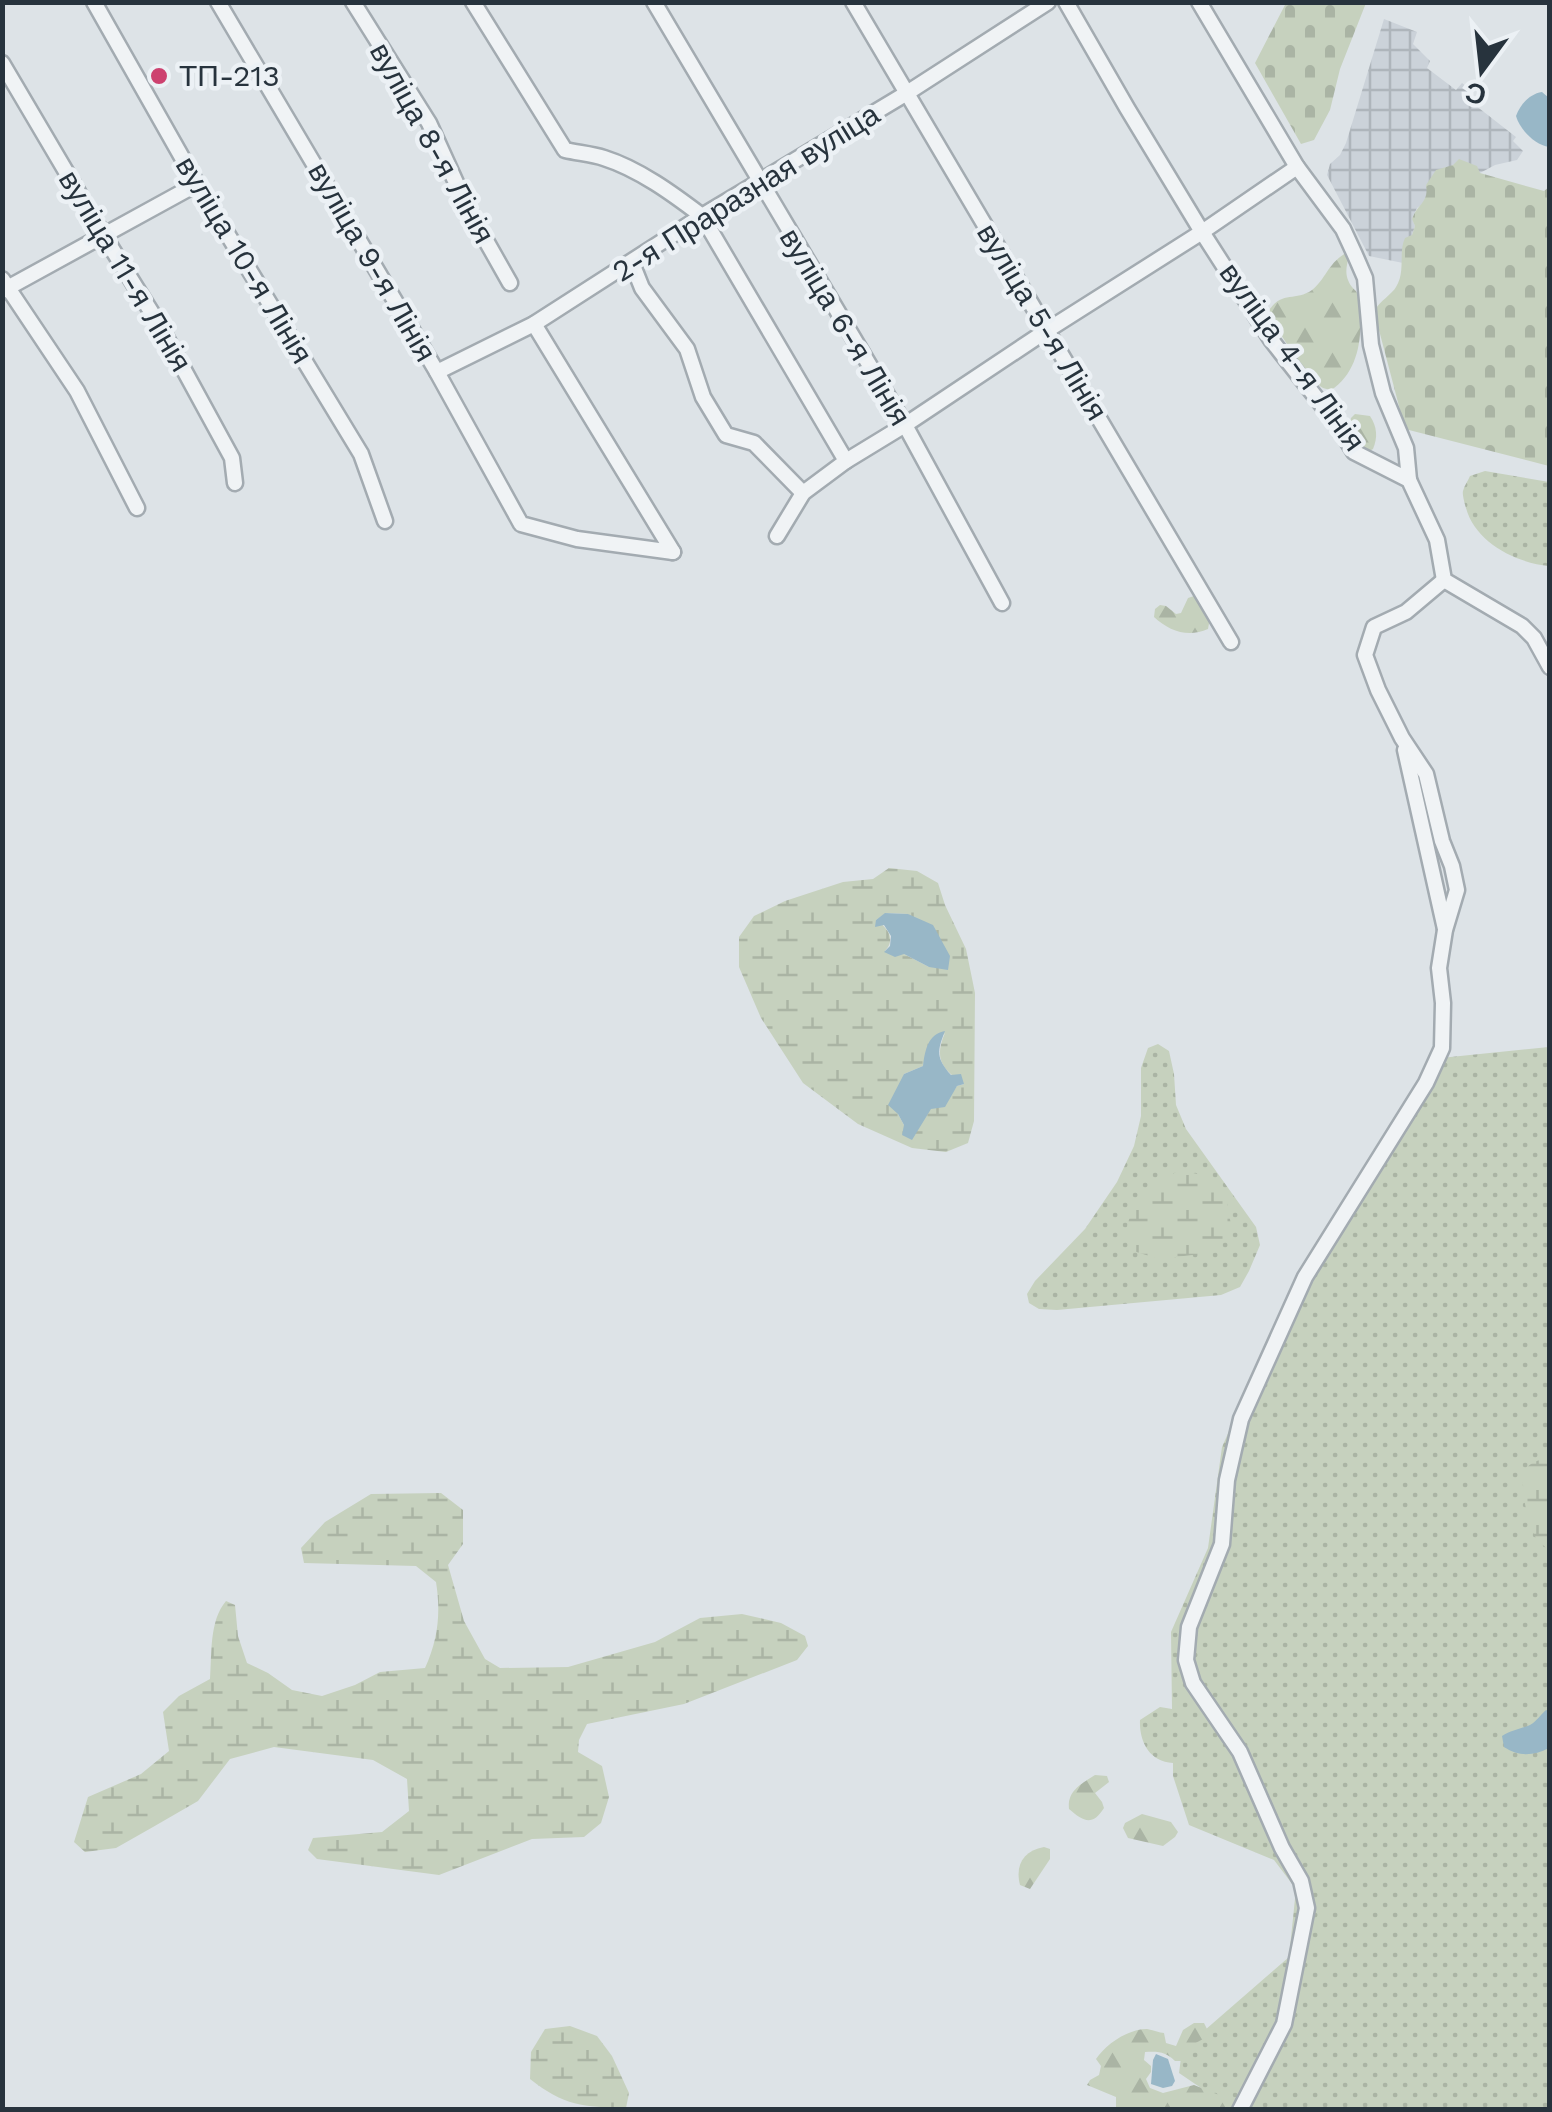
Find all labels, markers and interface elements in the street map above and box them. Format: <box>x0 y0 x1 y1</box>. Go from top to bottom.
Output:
north arrow <box>1432 20 1532 120</box>
street label: вуліца 8-я Лінія <box>363 36 502 249</box>
place label: ТП-213 <box>179 58 280 93</box>
marker: ТП-213 <box>148 65 170 87</box>
text: С <box>1462 75 1490 112</box>
street label: 2-я Праразная вуліца <box>606 96 886 289</box>
street label: вуліца 10-я Лінія <box>169 150 320 370</box>
street label: вуліца 9-я Лінія <box>301 156 444 368</box>
street label: вуліца 11-я Лінія <box>52 164 199 378</box>
street label: вуліца 5-я Лінія <box>970 217 1115 426</box>
street label: вуліца 6-я Лінія <box>773 222 918 432</box>
street label: вуліца 4-я Лінія <box>1212 256 1372 458</box>

